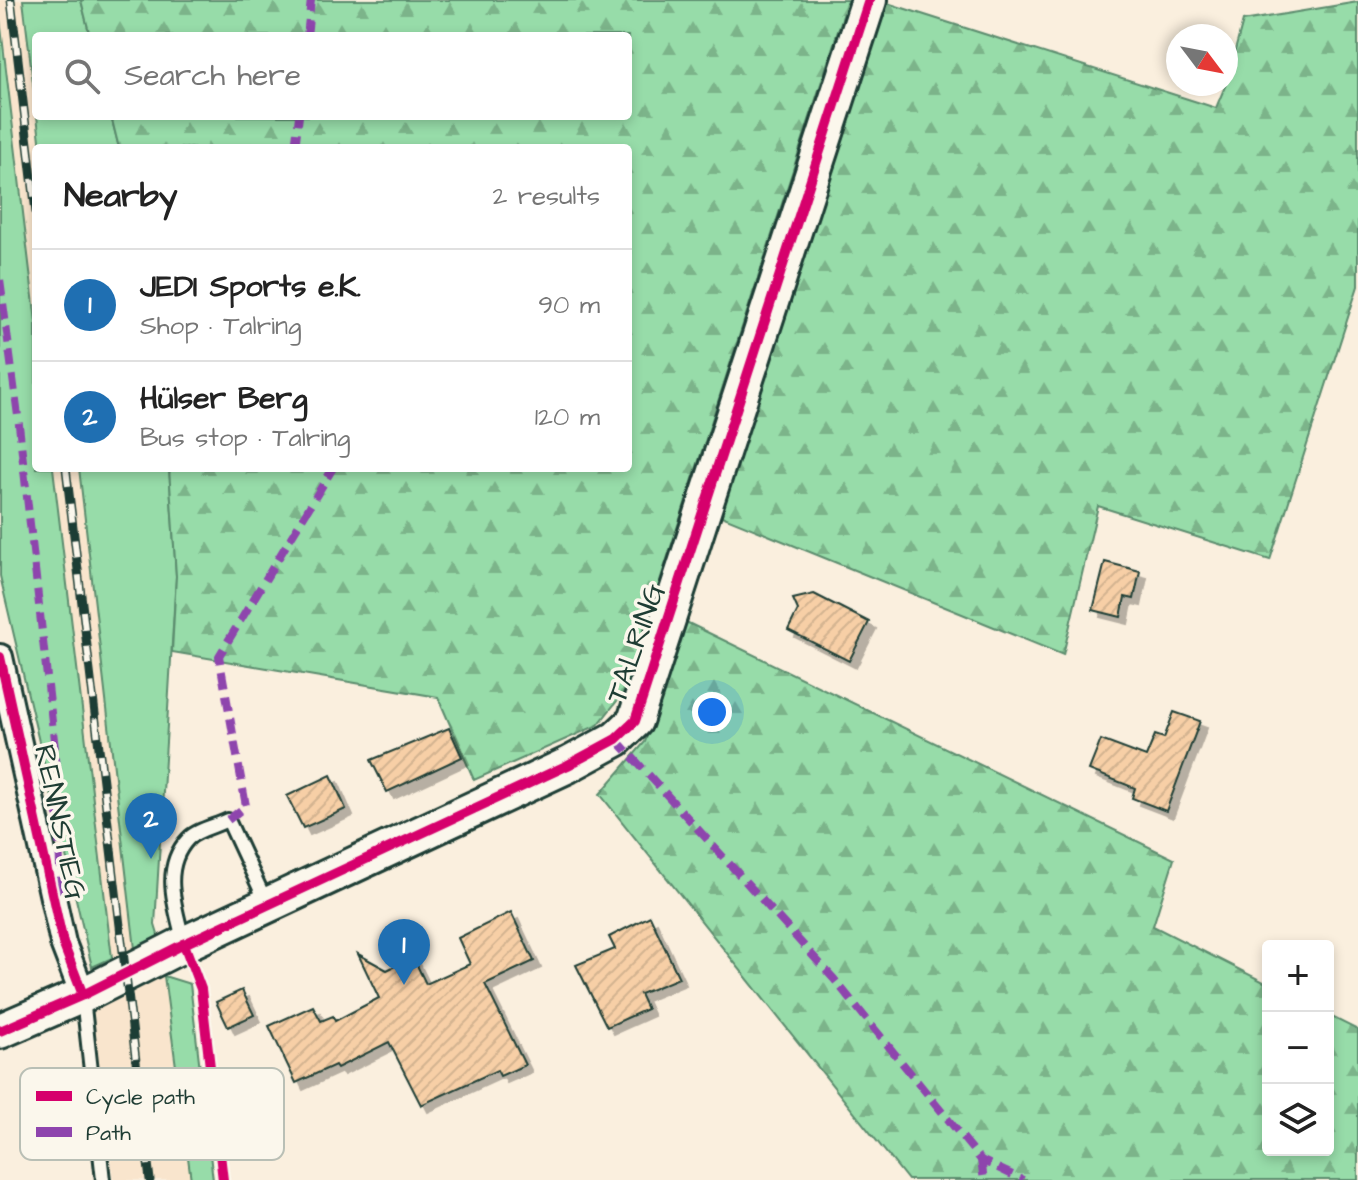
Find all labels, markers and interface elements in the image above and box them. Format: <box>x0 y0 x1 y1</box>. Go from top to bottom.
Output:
north arrow <box>1166 24 1238 96</box>
search box <box>32 32 632 120</box>
icon: search <box>60 54 104 98</box>
text: Search here <box>124 55 301 97</box>
text: Nearby <box>64 172 178 220</box>
text: 2 results <box>492 178 600 214</box>
text: JEDI Sports e.K. <box>140 266 361 308</box>
text: 1 <box>88 287 92 323</box>
text: 90 m <box>538 287 600 323</box>
text: Shop · Talring <box>140 308 301 344</box>
text: Hülser Berg <box>140 378 308 420</box>
text: 2 <box>83 399 97 435</box>
text: 120 m <box>535 399 600 435</box>
text: Bus stop · Talring <box>140 420 351 456</box>
street label: TALRING <box>596 578 676 709</box>
your location <box>692 692 732 732</box>
street label: RENNSTIEG <box>23 741 97 904</box>
pin: 2 <box>125 793 177 859</box>
pin: 1 <box>378 919 430 985</box>
map controls <box>1262 940 1334 1156</box>
button: + <box>1262 940 1334 1012</box>
button: − <box>1262 1012 1334 1084</box>
legend <box>20 1068 284 1160</box>
text: Cycle path <box>86 1082 195 1114</box>
button: layers <box>1262 1084 1334 1156</box>
text: Path <box>86 1118 131 1149</box>

